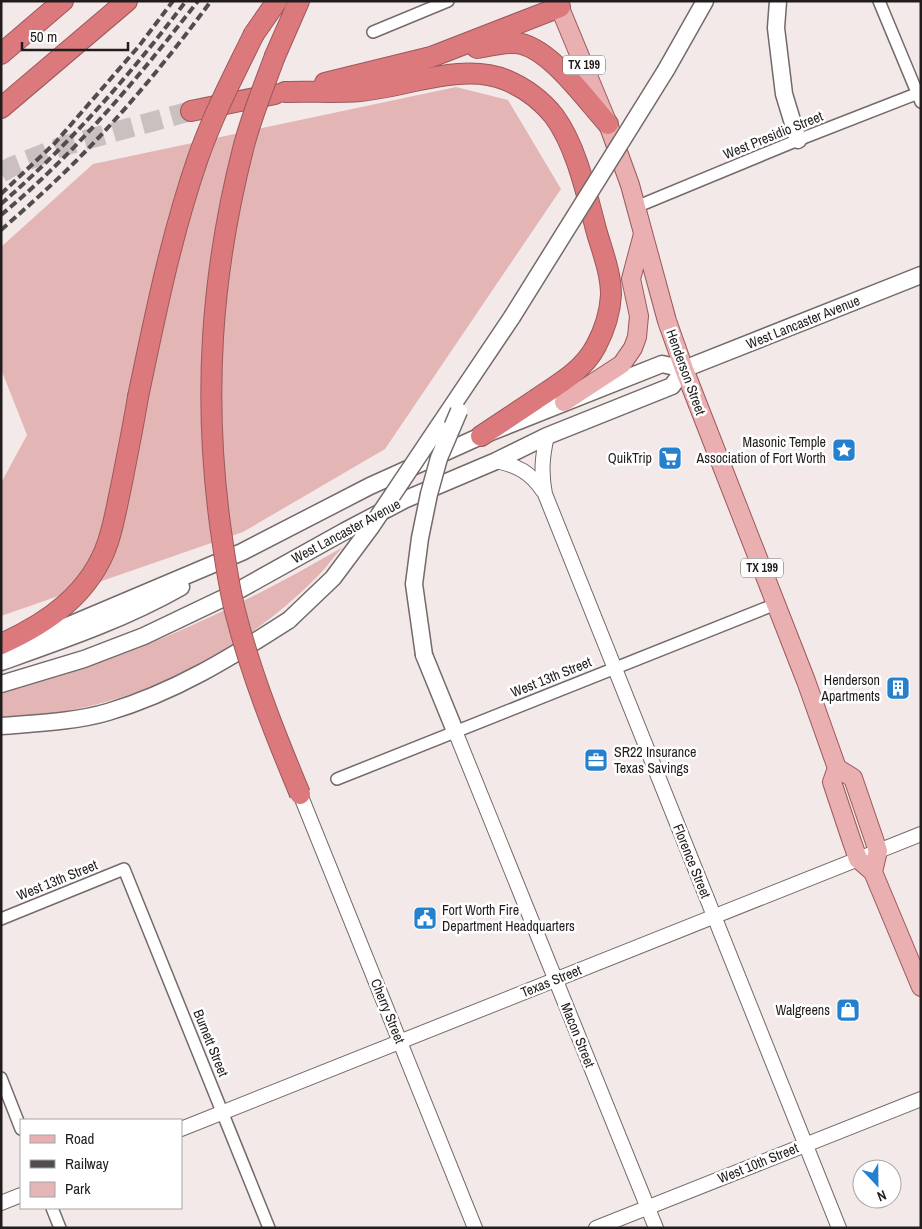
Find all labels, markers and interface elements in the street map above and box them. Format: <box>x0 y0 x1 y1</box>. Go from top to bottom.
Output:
scale bar <box>22 20 129 52</box>
text: 50 m <box>30 26 57 47</box>
road number: TX 199 <box>563 56 605 74</box>
street label: West Presidio Street <box>721 107 825 163</box>
street label: West Lancaster Avenue <box>744 291 862 353</box>
street label: Henderson Street <box>662 327 710 417</box>
place label: Masonic Temple Association of Fort Worth <box>696 433 826 467</box>
place icon: Masonic Temple Association of Fort Worth <box>831 437 857 463</box>
supermarket icon: QuikTrip <box>657 445 683 471</box>
place label: QuikTrip <box>608 449 652 467</box>
street label: West Lancaster Avenue <box>288 495 404 567</box>
road number: TX 199 <box>741 558 783 578</box>
street label: West 13th Street <box>508 653 594 701</box>
place label: Henderson Apartments <box>820 671 880 705</box>
building icon: Henderson Apartments <box>885 675 911 701</box>
place label: SR22 Insurance Texas Savings <box>614 743 696 777</box>
office icon: SR22 Insurance Texas Savings <box>583 747 609 773</box>
street label: Florence Street <box>669 821 715 901</box>
street label: West 13th Street <box>14 856 100 904</box>
place label: Fort Worth Fire Department Headquarters <box>442 901 575 935</box>
public building icon: Fort Worth Fire Department Headquarters <box>412 905 438 931</box>
street label: Texas Street <box>518 961 584 1001</box>
street label: Cherry Street <box>367 976 409 1046</box>
shop icon: Walgreens <box>835 997 861 1023</box>
street label: Macon Street <box>557 1000 599 1070</box>
place label: Walgreens <box>776 1001 830 1019</box>
street label: Burnett Street <box>189 1007 233 1079</box>
legend <box>20 1119 182 1209</box>
text: Road <box>65 1128 94 1149</box>
street label: West 10th Street <box>715 1139 801 1187</box>
text: Railway <box>65 1153 110 1174</box>
north arrow <box>852 1159 902 1209</box>
text: Park <box>65 1178 91 1199</box>
text: N <box>875 1186 889 1206</box>

